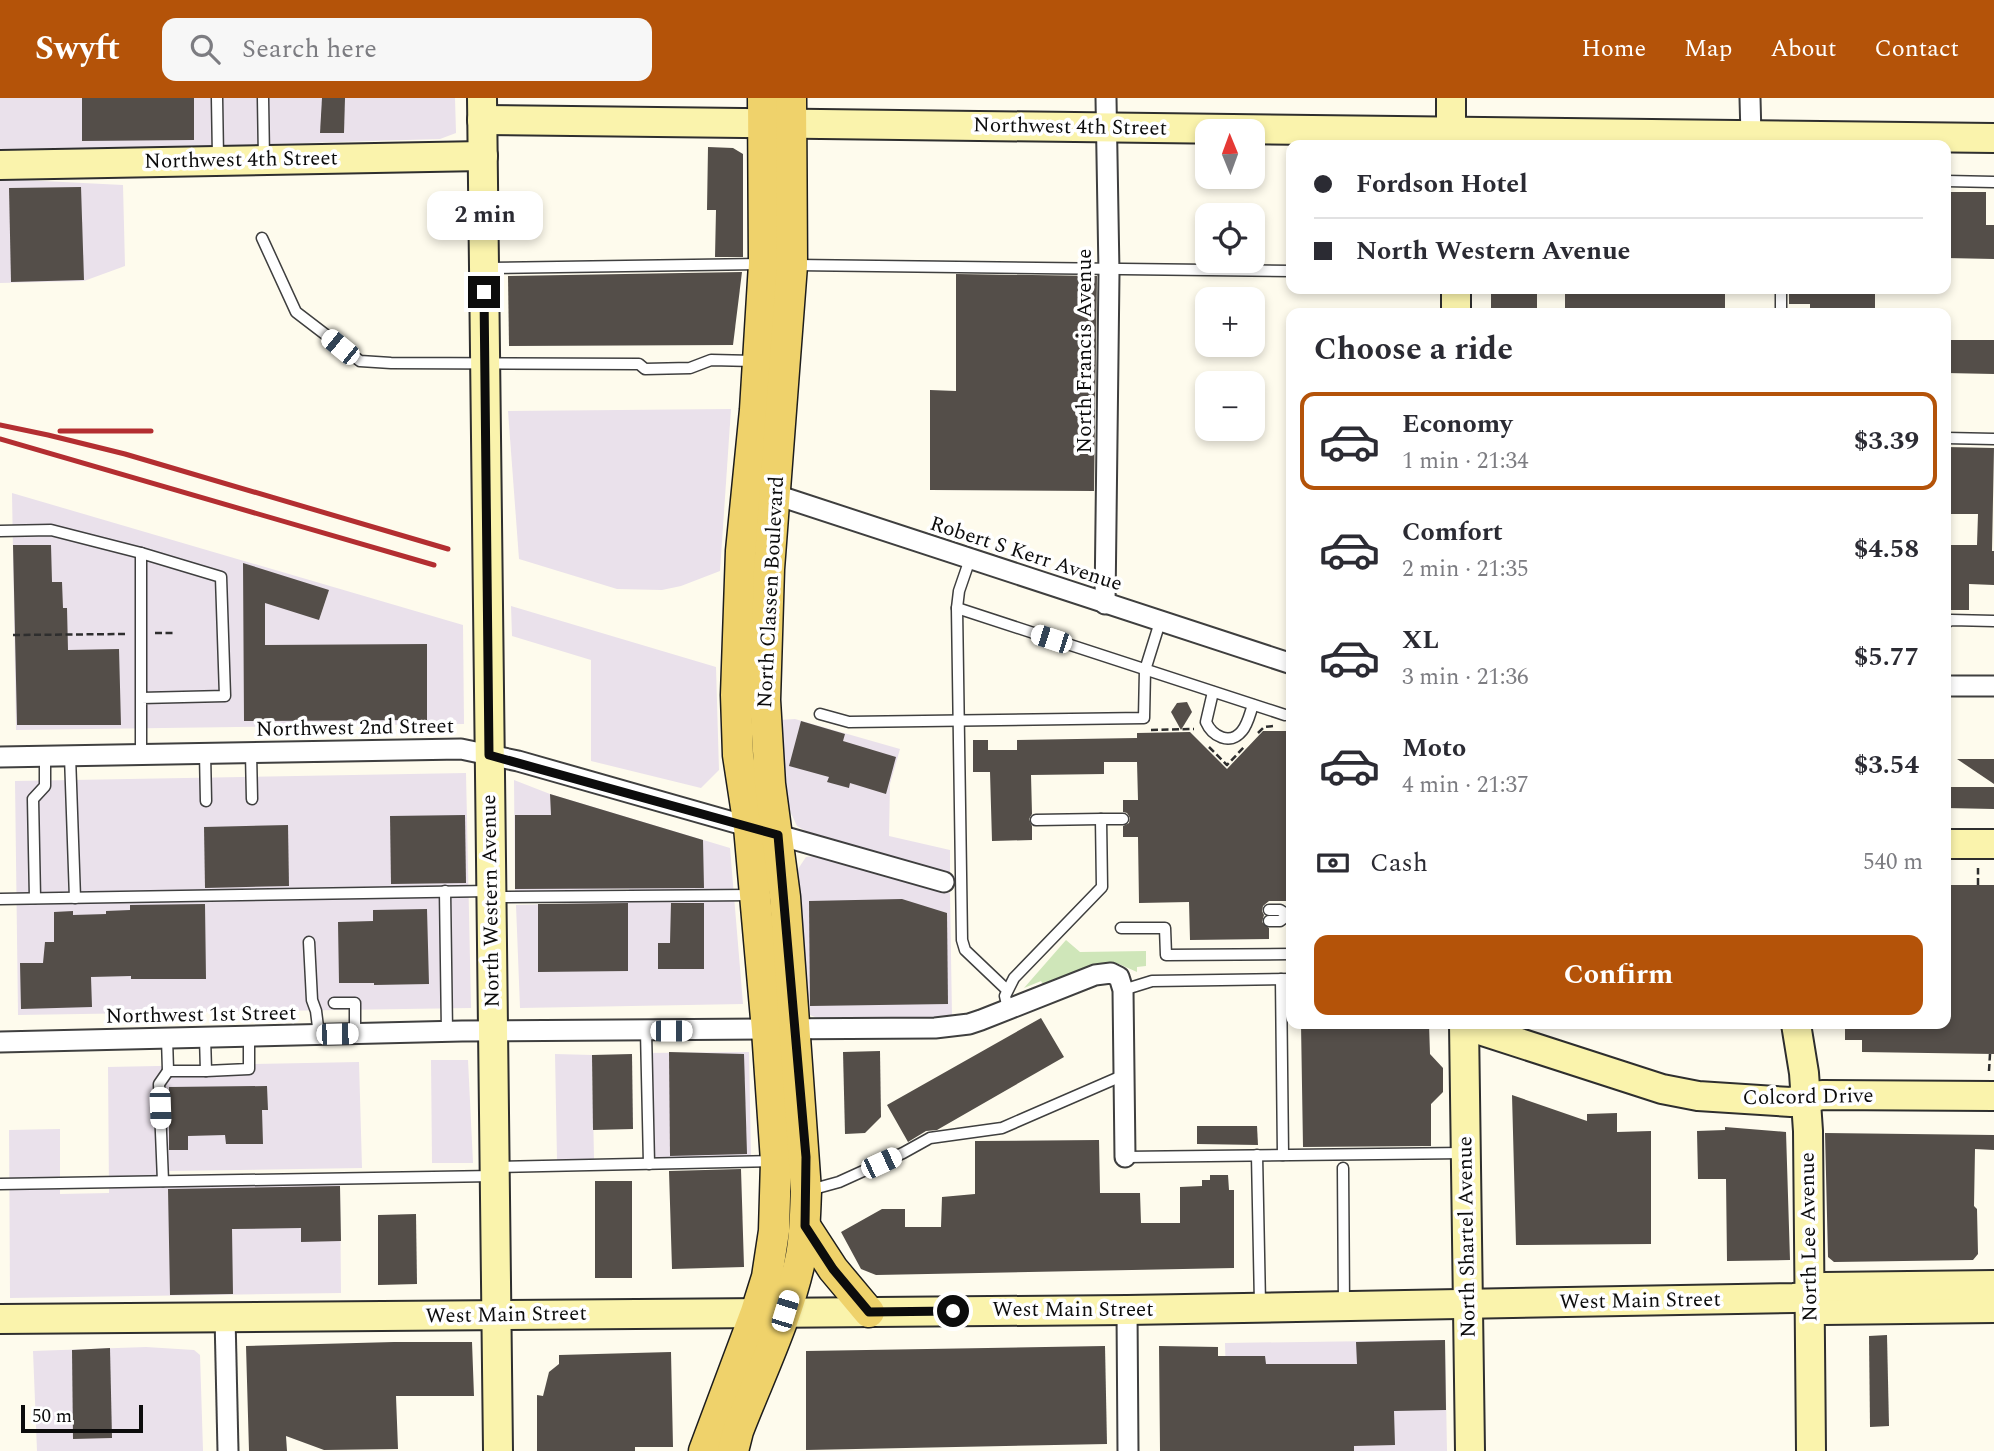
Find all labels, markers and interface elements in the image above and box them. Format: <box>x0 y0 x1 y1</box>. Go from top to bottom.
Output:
search box <box>162 18 652 81</box>
text: Swyft <box>35 24 120 74</box>
text: Search here <box>242 29 377 69</box>
icon: search <box>186 30 224 68</box>
text: Home <box>1581 31 1646 67</box>
text: Map <box>1684 31 1732 67</box>
text: About <box>1770 31 1836 67</box>
text: Contact <box>1874 31 1959 67</box>
street label: Northwest 4th Street <box>973 109 1167 145</box>
north arrow <box>1195 119 1265 189</box>
map controls <box>1195 119 1265 441</box>
street label: Northwest 4th Street <box>144 142 338 178</box>
text: Fordson Hotel <box>1356 164 1528 204</box>
callout: 2 min <box>426 190 542 240</box>
text: 2 min <box>454 198 516 233</box>
button: locate <box>1195 203 1265 273</box>
text: North Western Avenue <box>1356 231 1630 271</box>
street label: North Francis Avenue <box>1069 249 1101 453</box>
route end <box>468 276 500 308</box>
button: + <box>1195 287 1265 357</box>
text: Choose a ride <box>1314 325 1513 374</box>
car <box>318 326 363 368</box>
button: − <box>1195 371 1265 441</box>
text: Economy <box>1402 404 1512 444</box>
icon: car <box>1318 410 1381 473</box>
text: $3.39 <box>1854 421 1919 461</box>
text: 1 min · 21:34 <box>1402 444 1529 479</box>
street label: North Classen Boulevard <box>749 475 793 709</box>
street label: Robert S Kerr Avenue <box>926 508 1126 600</box>
text: Comfort <box>1402 512 1503 552</box>
icon: car <box>1318 518 1381 581</box>
text: $4.58 <box>1854 529 1919 569</box>
text: 2 min · 21:35 <box>1402 552 1529 587</box>
text: XL <box>1402 620 1439 660</box>
car <box>1028 623 1075 655</box>
icon: car <box>1318 626 1381 689</box>
text: $5.77 <box>1854 637 1919 677</box>
text: 3 min · 21:36 <box>1402 660 1529 695</box>
street label: Northwest 2nd Street <box>256 710 454 746</box>
text: Moto <box>1402 728 1466 768</box>
icon: car <box>1318 734 1381 797</box>
text: $3.54 <box>1854 745 1919 785</box>
text: 4 min · 21:37 <box>1402 768 1529 803</box>
street label: North Western Avenue <box>473 794 509 1008</box>
text: Cash <box>1370 843 1428 883</box>
icon: cash <box>1314 844 1352 882</box>
text: 540 m <box>1863 845 1923 880</box>
button: Confirm <box>1314 935 1923 1015</box>
street label: Northwest 1st Street <box>105 997 297 1033</box>
car <box>651 1021 693 1042</box>
car <box>316 1023 359 1045</box>
street label: Colcord Drive <box>1742 1080 1874 1114</box>
car <box>149 1087 172 1129</box>
street label: North Shartel Avenue <box>1449 1136 1485 1338</box>
car <box>858 1145 905 1181</box>
street label: North Lee Avenue <box>1792 1152 1826 1322</box>
street label: West Main Street <box>1559 1284 1721 1318</box>
car <box>769 1288 802 1334</box>
street label: West Main Street <box>992 1294 1154 1326</box>
route start <box>937 1295 969 1327</box>
street label: West Main Street <box>425 1298 587 1332</box>
scale bar <box>21 1402 144 1434</box>
text: 50 m <box>32 1402 72 1431</box>

